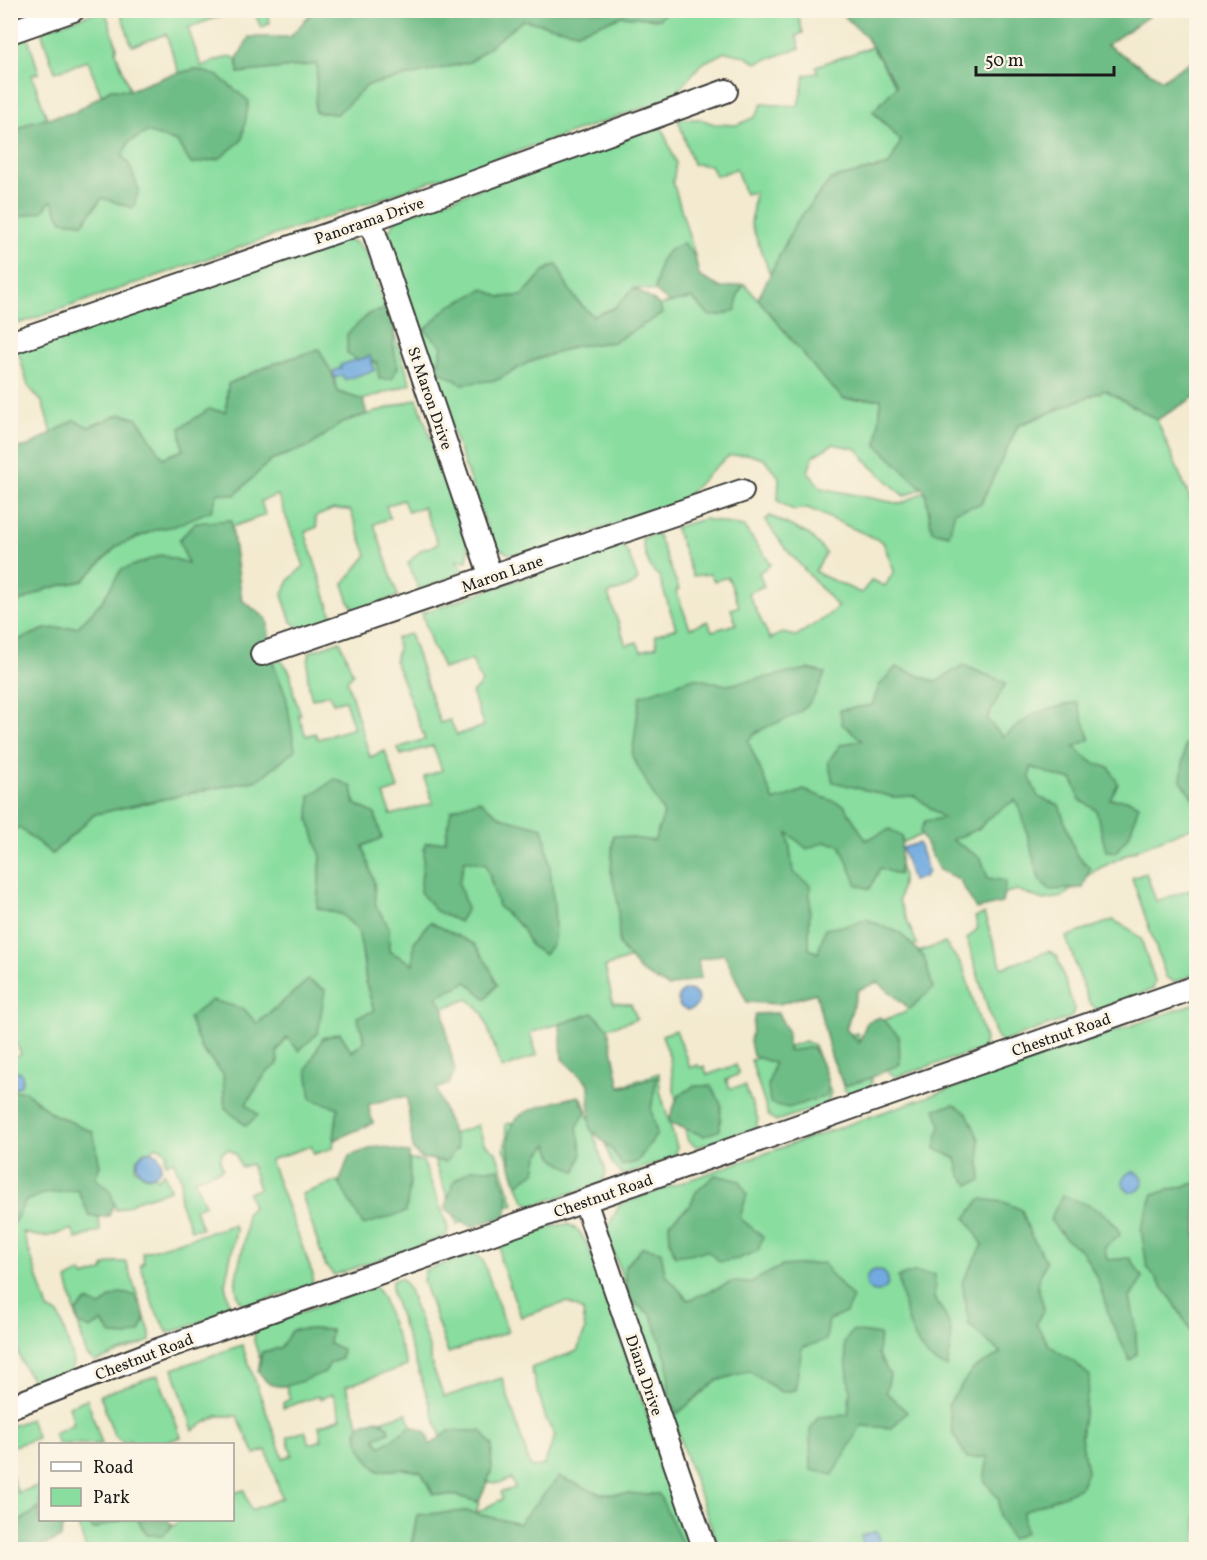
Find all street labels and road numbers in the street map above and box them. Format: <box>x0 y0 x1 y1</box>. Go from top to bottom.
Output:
street label: Panorama Drive <box>312 193 427 251</box>
street label: St Maron Drive <box>401 344 457 453</box>
street label: Maron Lane <box>459 551 546 599</box>
street label: Chestnut Road <box>1009 1009 1114 1063</box>
street label: Chestnut Road <box>551 1170 656 1224</box>
street label: Chestnut Road <box>92 1329 197 1387</box>
street label: Diana Drive <box>619 1332 667 1419</box>

